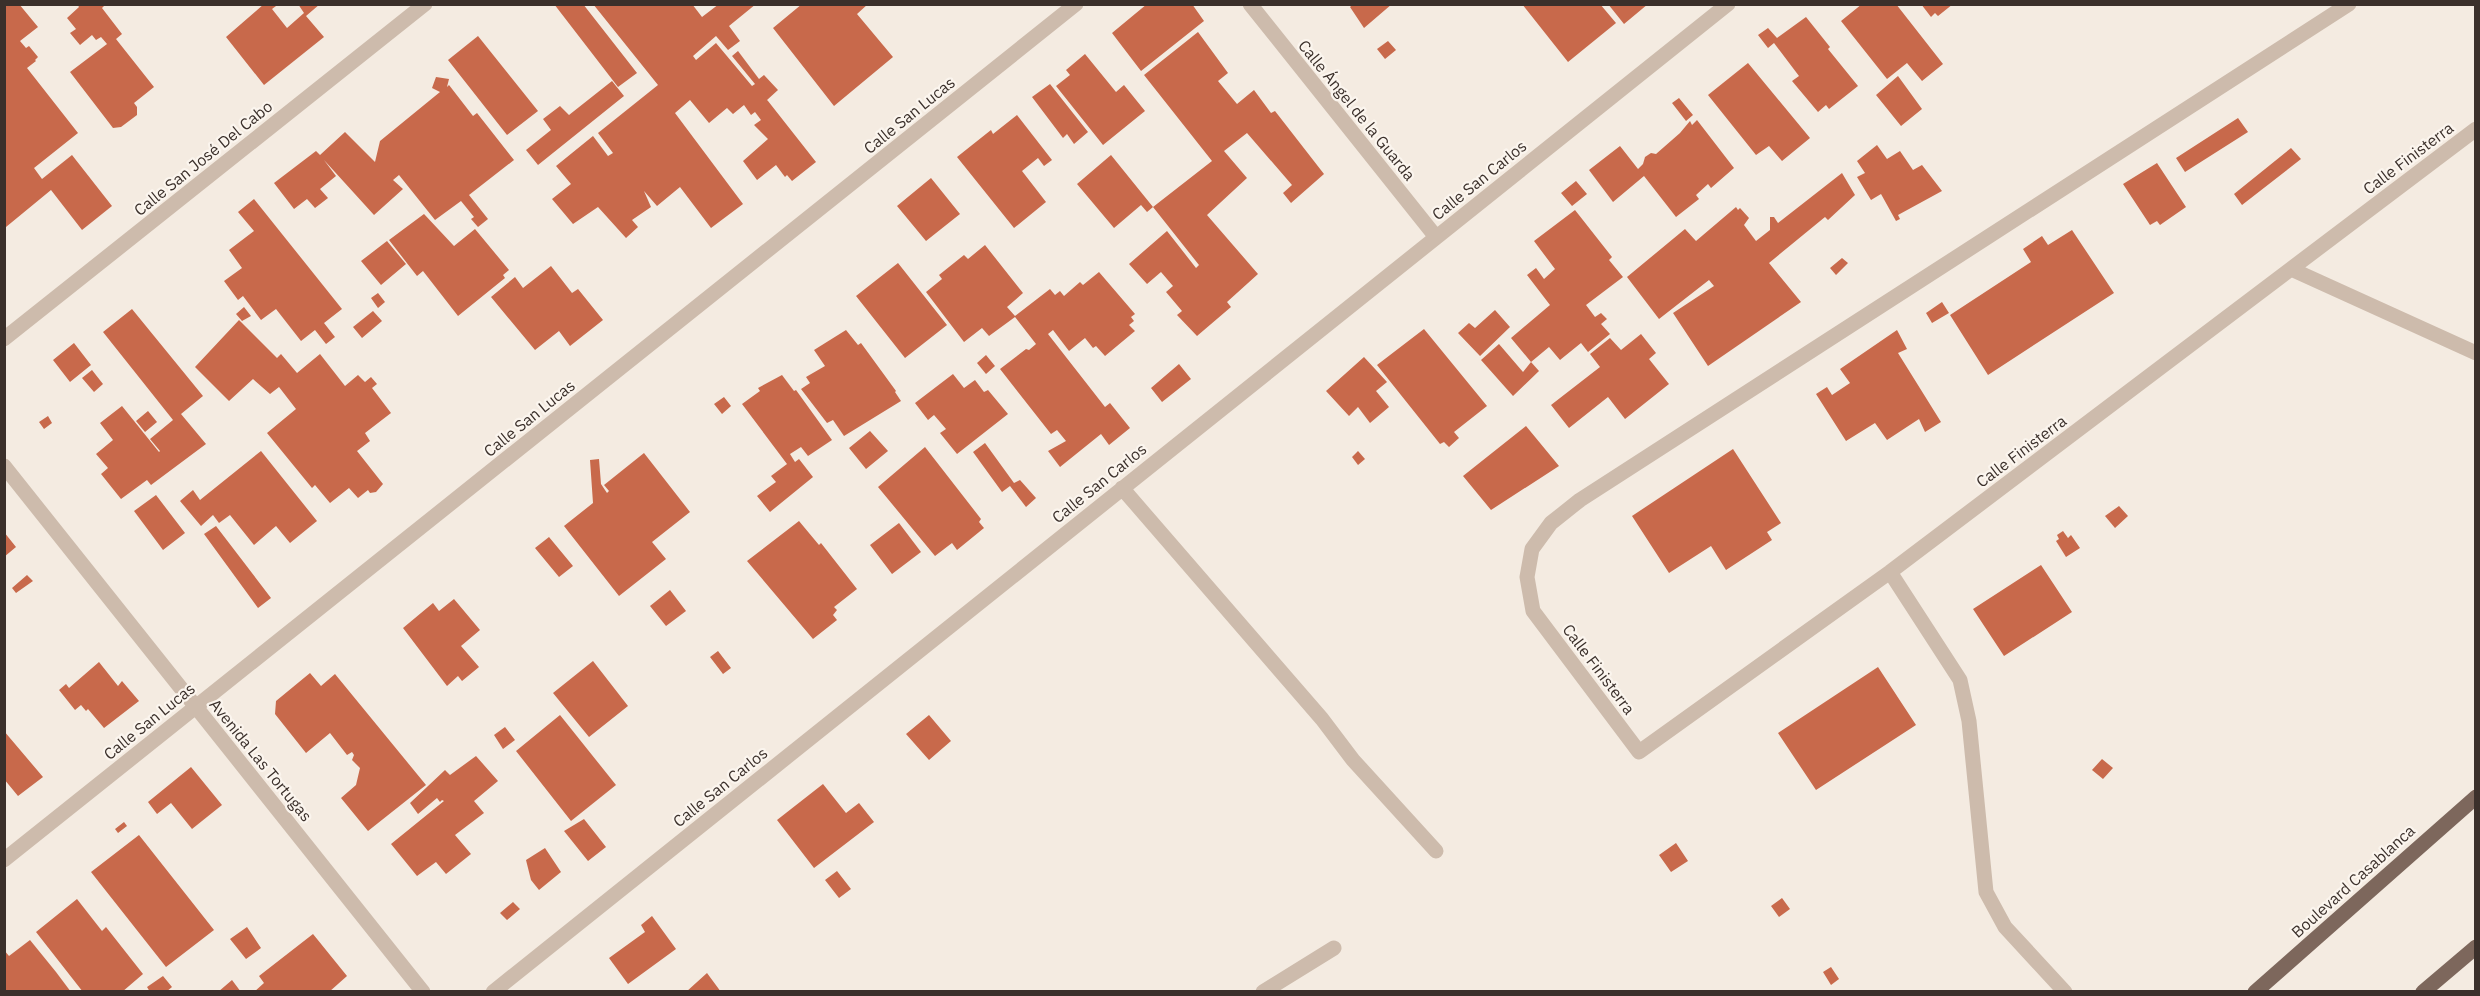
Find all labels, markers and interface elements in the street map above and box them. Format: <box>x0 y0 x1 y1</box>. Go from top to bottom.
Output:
street label: Calle Ángel de la Guarda <box>1294 35 1421 185</box>
street label: Calle San Lucas <box>859 72 959 158</box>
street label: Calle San José Del Cabo <box>130 96 276 220</box>
street label: Calle Finisterra <box>2359 117 2457 198</box>
street label: Calle San Carlos <box>1428 136 1530 224</box>
street label: Calle San Lucas <box>479 375 579 461</box>
street label: Calle Finisterra <box>1972 410 2070 491</box>
street label: Calle San Carlos <box>1048 439 1150 527</box>
street label: Calle Finisterra <box>1559 620 1640 718</box>
street label: Calle San Lucas <box>99 678 199 764</box>
street label: Avenida Las Tortugas <box>205 695 317 825</box>
street label: Calle San Carlos <box>669 743 771 831</box>
street label: Boulevard Casablanca <box>2287 820 2419 942</box>

